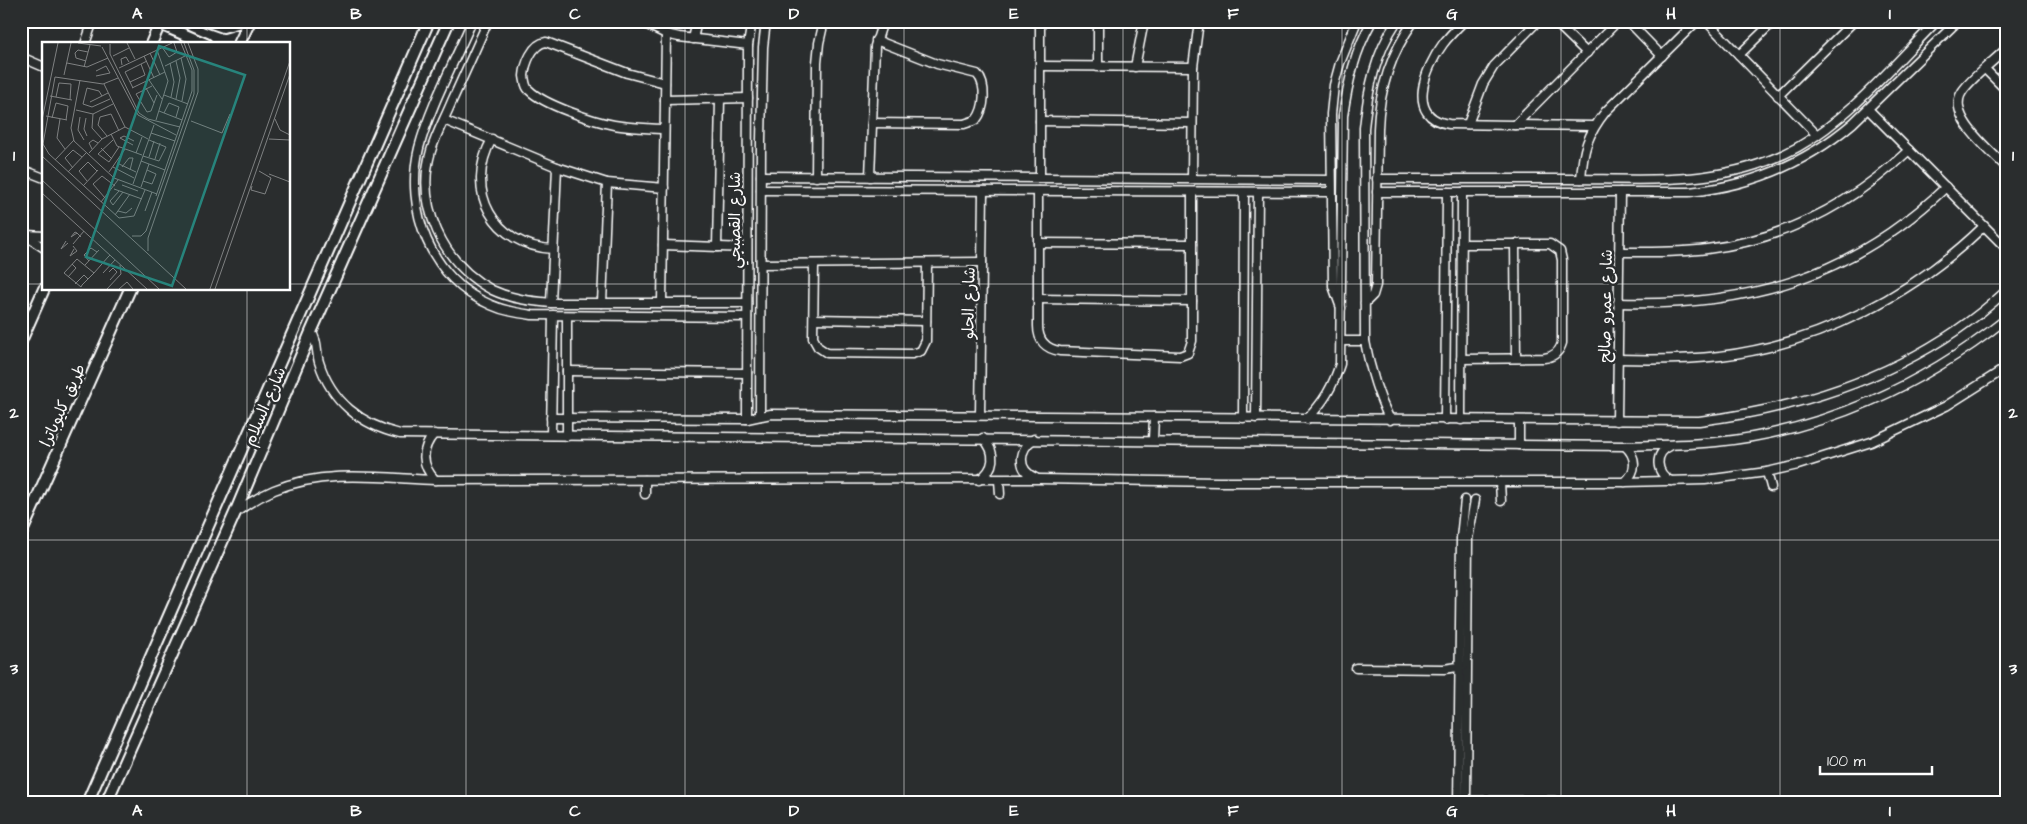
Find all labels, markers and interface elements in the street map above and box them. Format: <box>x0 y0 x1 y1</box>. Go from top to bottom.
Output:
text: A <box>132 3 143 25</box>
text: B <box>350 3 362 25</box>
text: C <box>569 3 581 25</box>
text: D <box>789 3 800 25</box>
text: E <box>1009 3 1019 25</box>
text: F <box>1227 3 1239 25</box>
text: G <box>1446 3 1458 25</box>
text: H <box>1666 3 1676 25</box>
text: I <box>1889 3 1891 25</box>
inset map <box>42 42 290 290</box>
text: 1 <box>13 145 16 167</box>
text: 1 <box>2012 145 2015 167</box>
street label: شارع القصبجي <box>724 172 749 268</box>
street label: شارع عمرو صالح <box>1594 249 1618 363</box>
street label: شارع الحلو <box>957 267 981 340</box>
street label: طريق كليوباترا <box>35 360 91 450</box>
street label: شارع السلام <box>238 363 292 450</box>
text: 2 <box>8 402 19 424</box>
text: 2 <box>2007 402 2018 424</box>
text: 3 <box>9 658 19 680</box>
text: 3 <box>2008 658 2018 680</box>
scale bar <box>1820 744 1932 776</box>
text: 100 m <box>1827 751 1866 772</box>
text: A <box>132 800 143 822</box>
text: B <box>350 800 362 822</box>
text: C <box>569 800 581 822</box>
text: D <box>789 800 800 822</box>
text: E <box>1009 800 1019 822</box>
text: F <box>1227 800 1239 822</box>
text: G <box>1446 800 1458 822</box>
text: H <box>1666 800 1676 822</box>
text: I <box>1889 800 1891 822</box>

